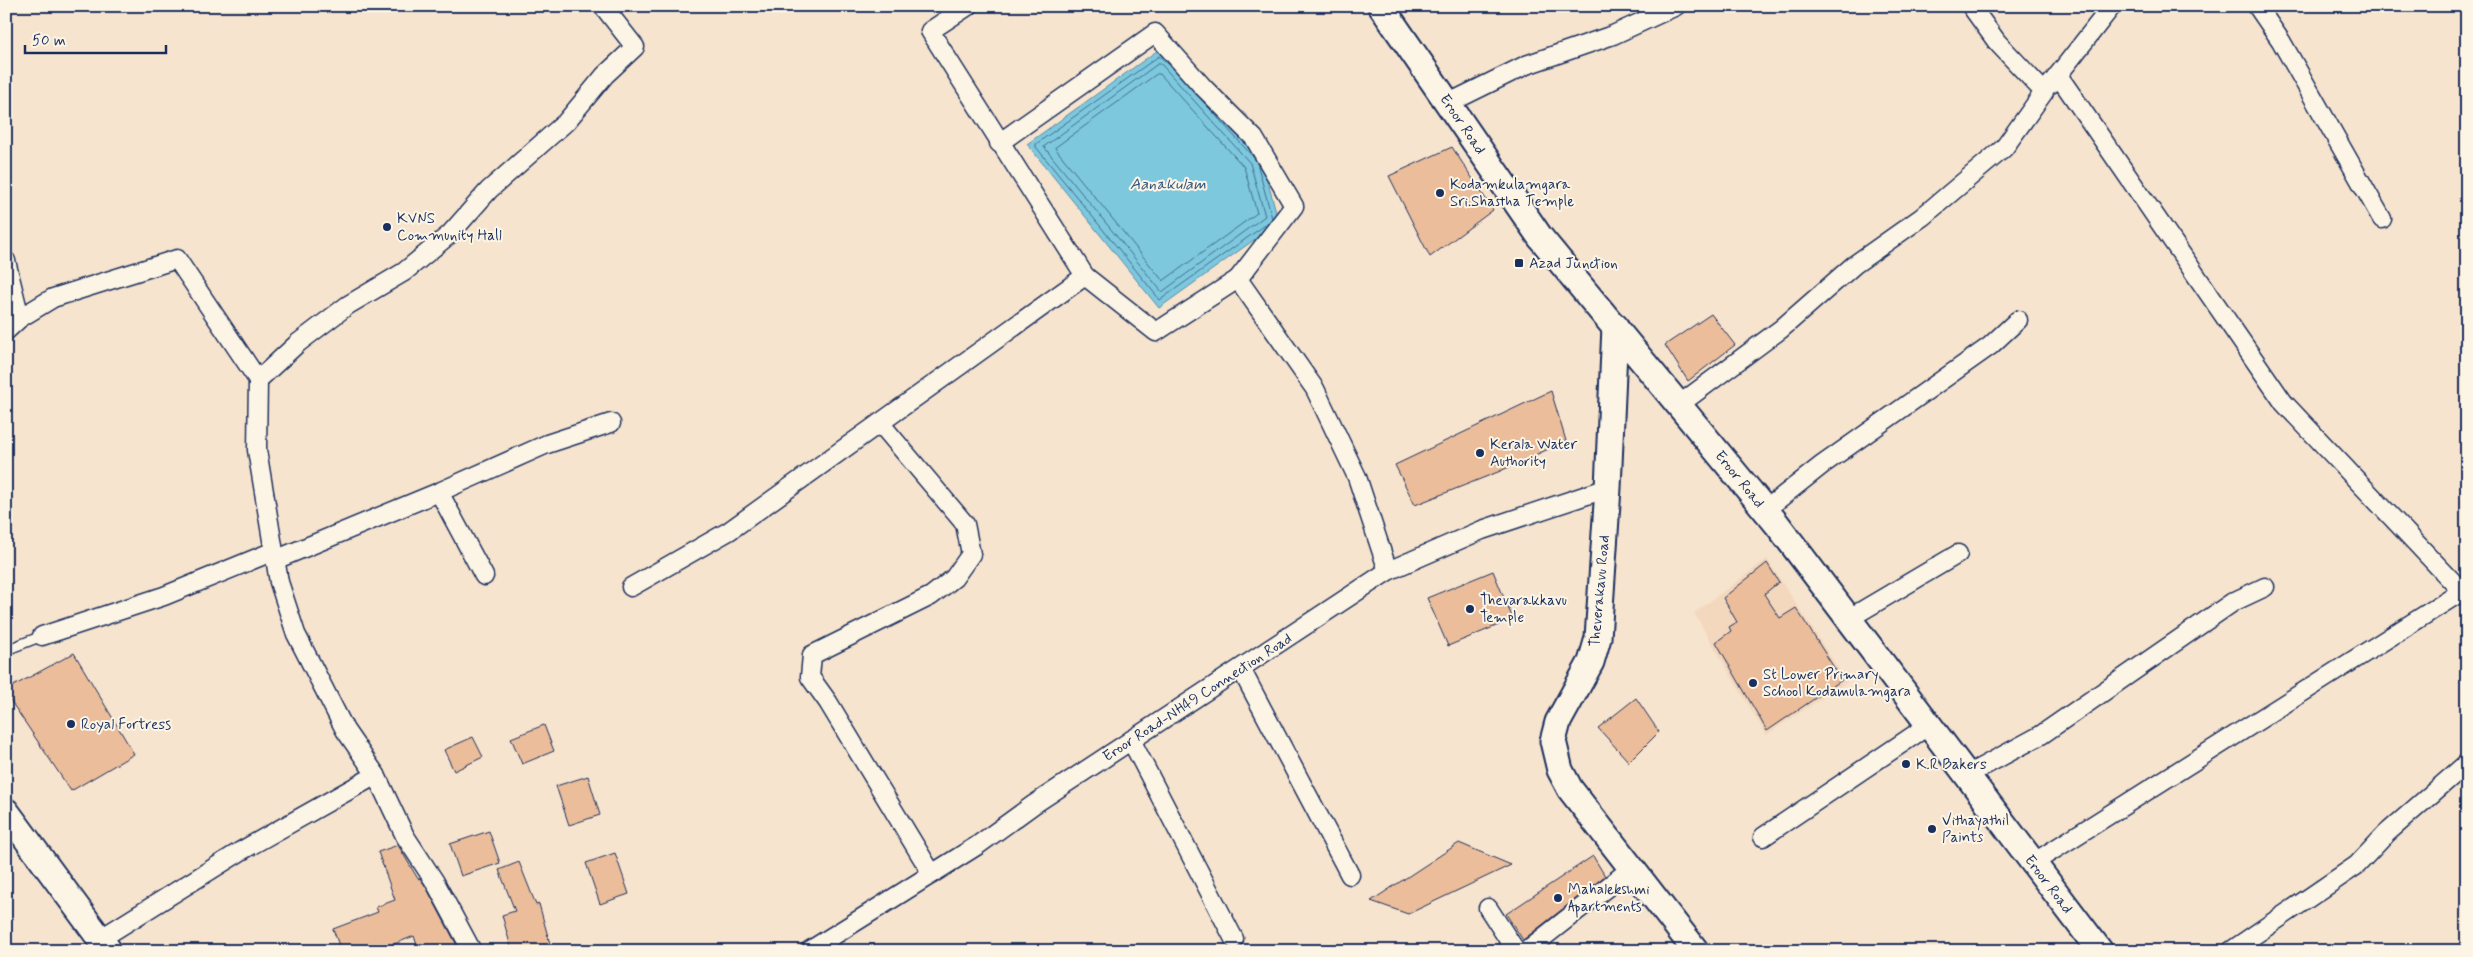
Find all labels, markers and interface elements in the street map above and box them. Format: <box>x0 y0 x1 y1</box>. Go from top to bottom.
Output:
scale bar <box>25 22 166 54</box>
text: 50 m <box>32 31 66 51</box>
street label: Eroor Road <box>1435 90 1490 159</box>
water label: Aanakulam <box>1130 174 1206 195</box>
place label: Kodamkulamgara Sri.Shastha Temple <box>1450 175 1574 212</box>
marker: Kodamkulamgara Sri.Shastha Temple <box>1434 187 1446 199</box>
place label: KVNS Community Hall <box>397 209 502 246</box>
marker: KVNS Community Hall <box>381 221 393 233</box>
place label: Azad Junction <box>1529 254 1618 274</box>
marker: Azad Junction <box>1513 257 1525 269</box>
place label: Kerala Water Authority <box>1490 435 1577 472</box>
marker: Kerala Water Authority <box>1474 447 1486 459</box>
street label: Eroor Road <box>1710 447 1769 513</box>
street label: Theverakavu Road <box>1585 534 1615 648</box>
place label: Thevarakkavu Temple <box>1480 591 1567 628</box>
marker: Thevarakkavu Temple <box>1464 603 1476 615</box>
street label: Eroor Road-NH49 Connection Road <box>1099 629 1296 767</box>
place label: St Lower Primary School Kodamulamgara <box>1763 665 1911 702</box>
marker: St Lower Primary School Kodamulamgara <box>1747 677 1759 689</box>
place label: Royal Fortress <box>81 715 171 735</box>
marker: Royal Fortress <box>65 718 77 730</box>
place label: K.R Bakers <box>1916 755 1987 775</box>
marker: K.R Bakers <box>1900 758 1912 770</box>
place label: Vithayathil Paints <box>1942 811 2009 848</box>
marker: Vithayathil Paints <box>1926 823 1938 835</box>
street label: Eroor Road <box>2019 851 2077 918</box>
place label: Mahalekshmi Apartments <box>1568 880 1650 918</box>
marker: Mahalekshmi Apartments <box>1552 892 1564 904</box>

